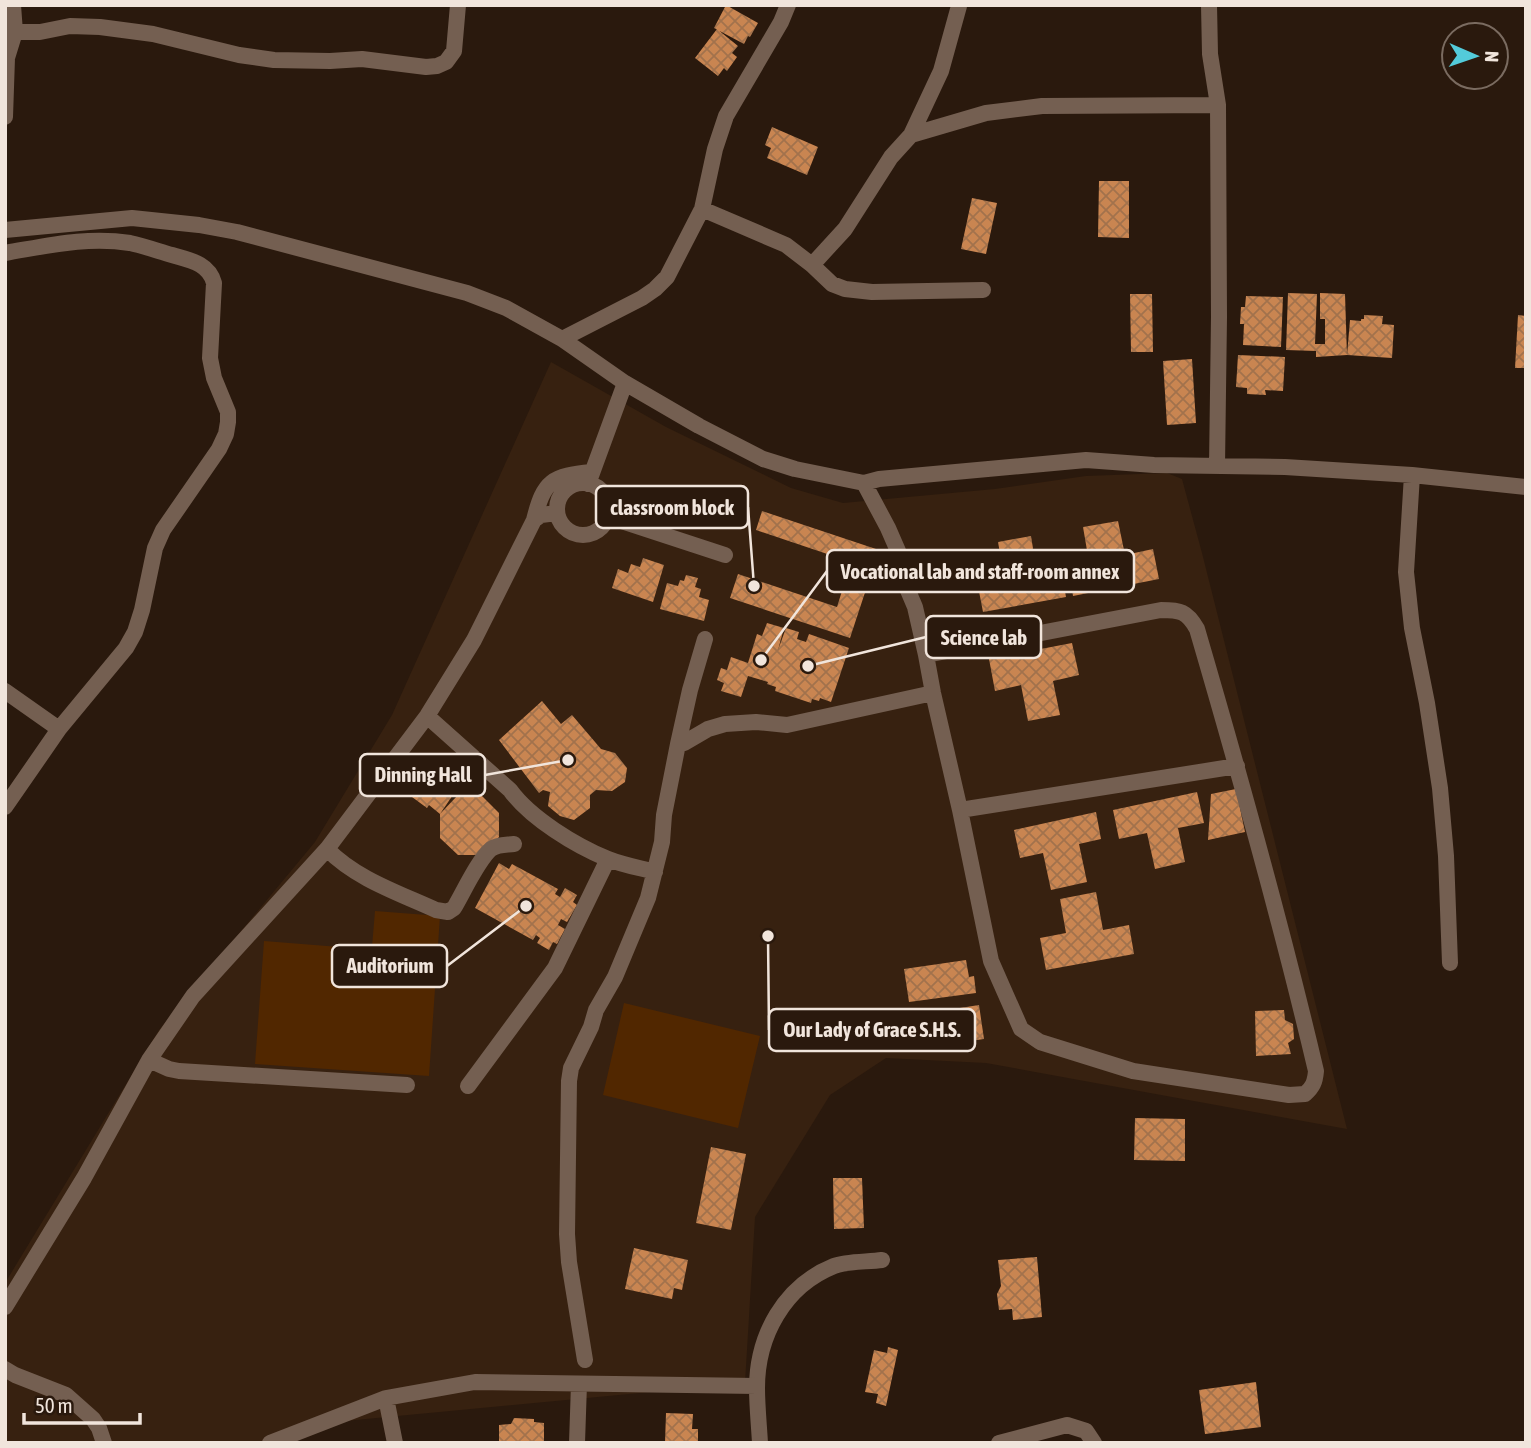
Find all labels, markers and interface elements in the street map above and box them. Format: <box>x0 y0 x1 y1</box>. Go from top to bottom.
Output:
north arrow <box>1440 21 1510 91</box>
text: N <box>1481 51 1503 63</box>
callout: classroom block <box>596 486 748 528</box>
text: classroom block <box>610 495 735 519</box>
callout: Vocational lab and staff-room annex <box>827 550 1134 592</box>
text: Vocational lab and staff-room annex <box>840 559 1120 583</box>
callout: Science lab <box>926 616 1041 658</box>
text: Science lab <box>941 625 1027 649</box>
callout: Dinning Hall <box>360 754 485 796</box>
text: Dinning Hall <box>375 762 472 786</box>
callout: Auditorium <box>332 945 447 987</box>
text: Auditorium <box>345 953 434 977</box>
callout: Our Lady of Grace S.H.S. <box>769 1009 975 1051</box>
text: Our Lady of Grace S.H.S. <box>783 1017 961 1041</box>
scale bar <box>24 1382 140 1426</box>
text: 50 m <box>35 1393 73 1417</box>

